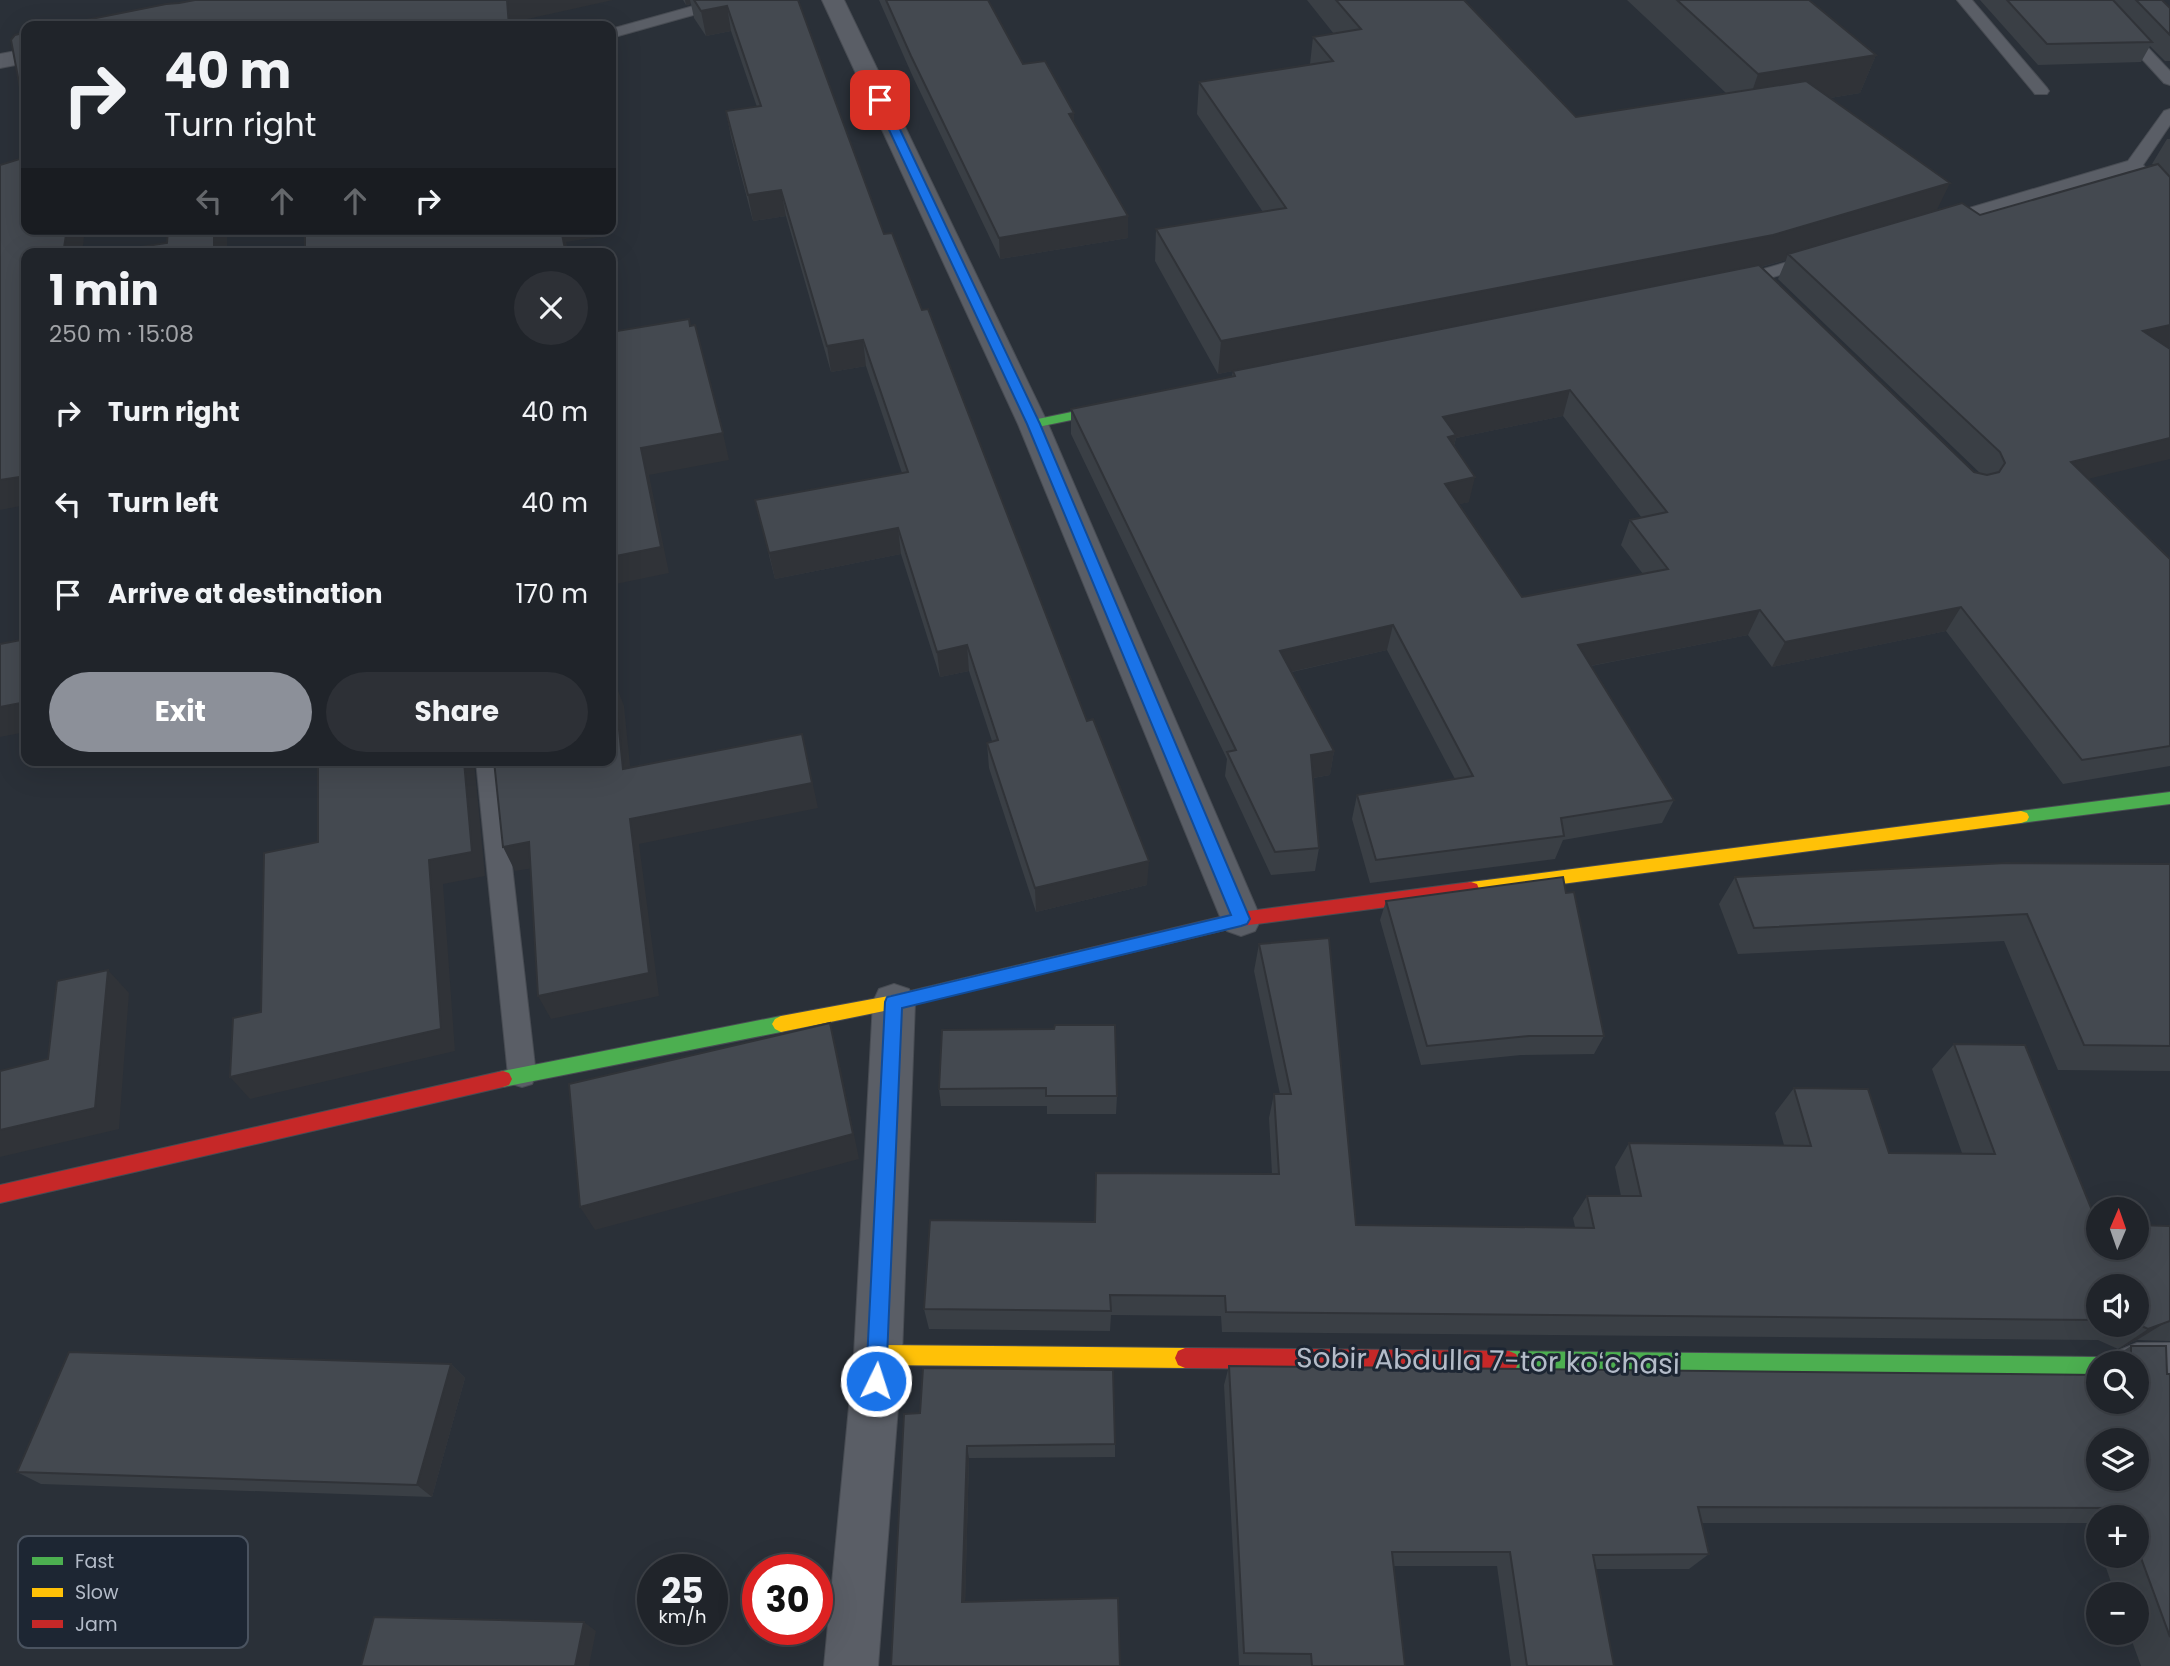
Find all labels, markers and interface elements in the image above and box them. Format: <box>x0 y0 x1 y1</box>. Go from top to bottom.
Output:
text: 40 m <box>164 37 291 105</box>
icon: right <box>49 49 140 140</box>
pin <box>850 70 910 130</box>
icon: arrive <box>861 81 899 119</box>
text: Turn right <box>164 102 316 147</box>
icon: left <box>190 182 228 220</box>
icon: ahead <box>263 182 301 220</box>
icon: ahead <box>336 182 374 220</box>
icon: right <box>409 182 447 220</box>
text: 1 min <box>49 261 159 320</box>
button: close <box>514 271 588 345</box>
text: 250 m · 15:08 <box>49 318 194 350</box>
icon: right <box>49 394 87 432</box>
text: Turn right <box>108 394 240 430</box>
text: 40 m <box>522 394 588 430</box>
icon: left <box>49 485 87 523</box>
text: Turn left <box>108 485 219 521</box>
text: 40 m <box>522 485 588 521</box>
icon: arrive <box>49 576 87 614</box>
text: Arrive at destination <box>108 576 383 612</box>
text: 170 m <box>515 576 588 612</box>
button: Exit <box>49 672 312 752</box>
button: Share <box>326 672 588 752</box>
north arrow <box>2086 1197 2149 1260</box>
map controls <box>2086 1197 2149 1645</box>
button: sound <box>2086 1274 2149 1337</box>
street label: Sobir Abdulla 7-tor koʻchasi <box>1296 1338 1680 1384</box>
position arrow <box>839 1344 913 1418</box>
button: search <box>2086 1351 2149 1414</box>
button: layers <box>2086 1428 2149 1491</box>
button: + <box>2086 1505 2149 1568</box>
legend <box>18 1536 248 1648</box>
text: Fast <box>75 1548 114 1575</box>
speed limit sign: 30 <box>742 1554 833 1645</box>
text: 25 <box>661 1566 704 1615</box>
text: Slow <box>75 1579 119 1606</box>
button: − <box>2086 1582 2149 1645</box>
text: km/h <box>659 1604 706 1629</box>
text: Jam <box>75 1611 117 1638</box>

